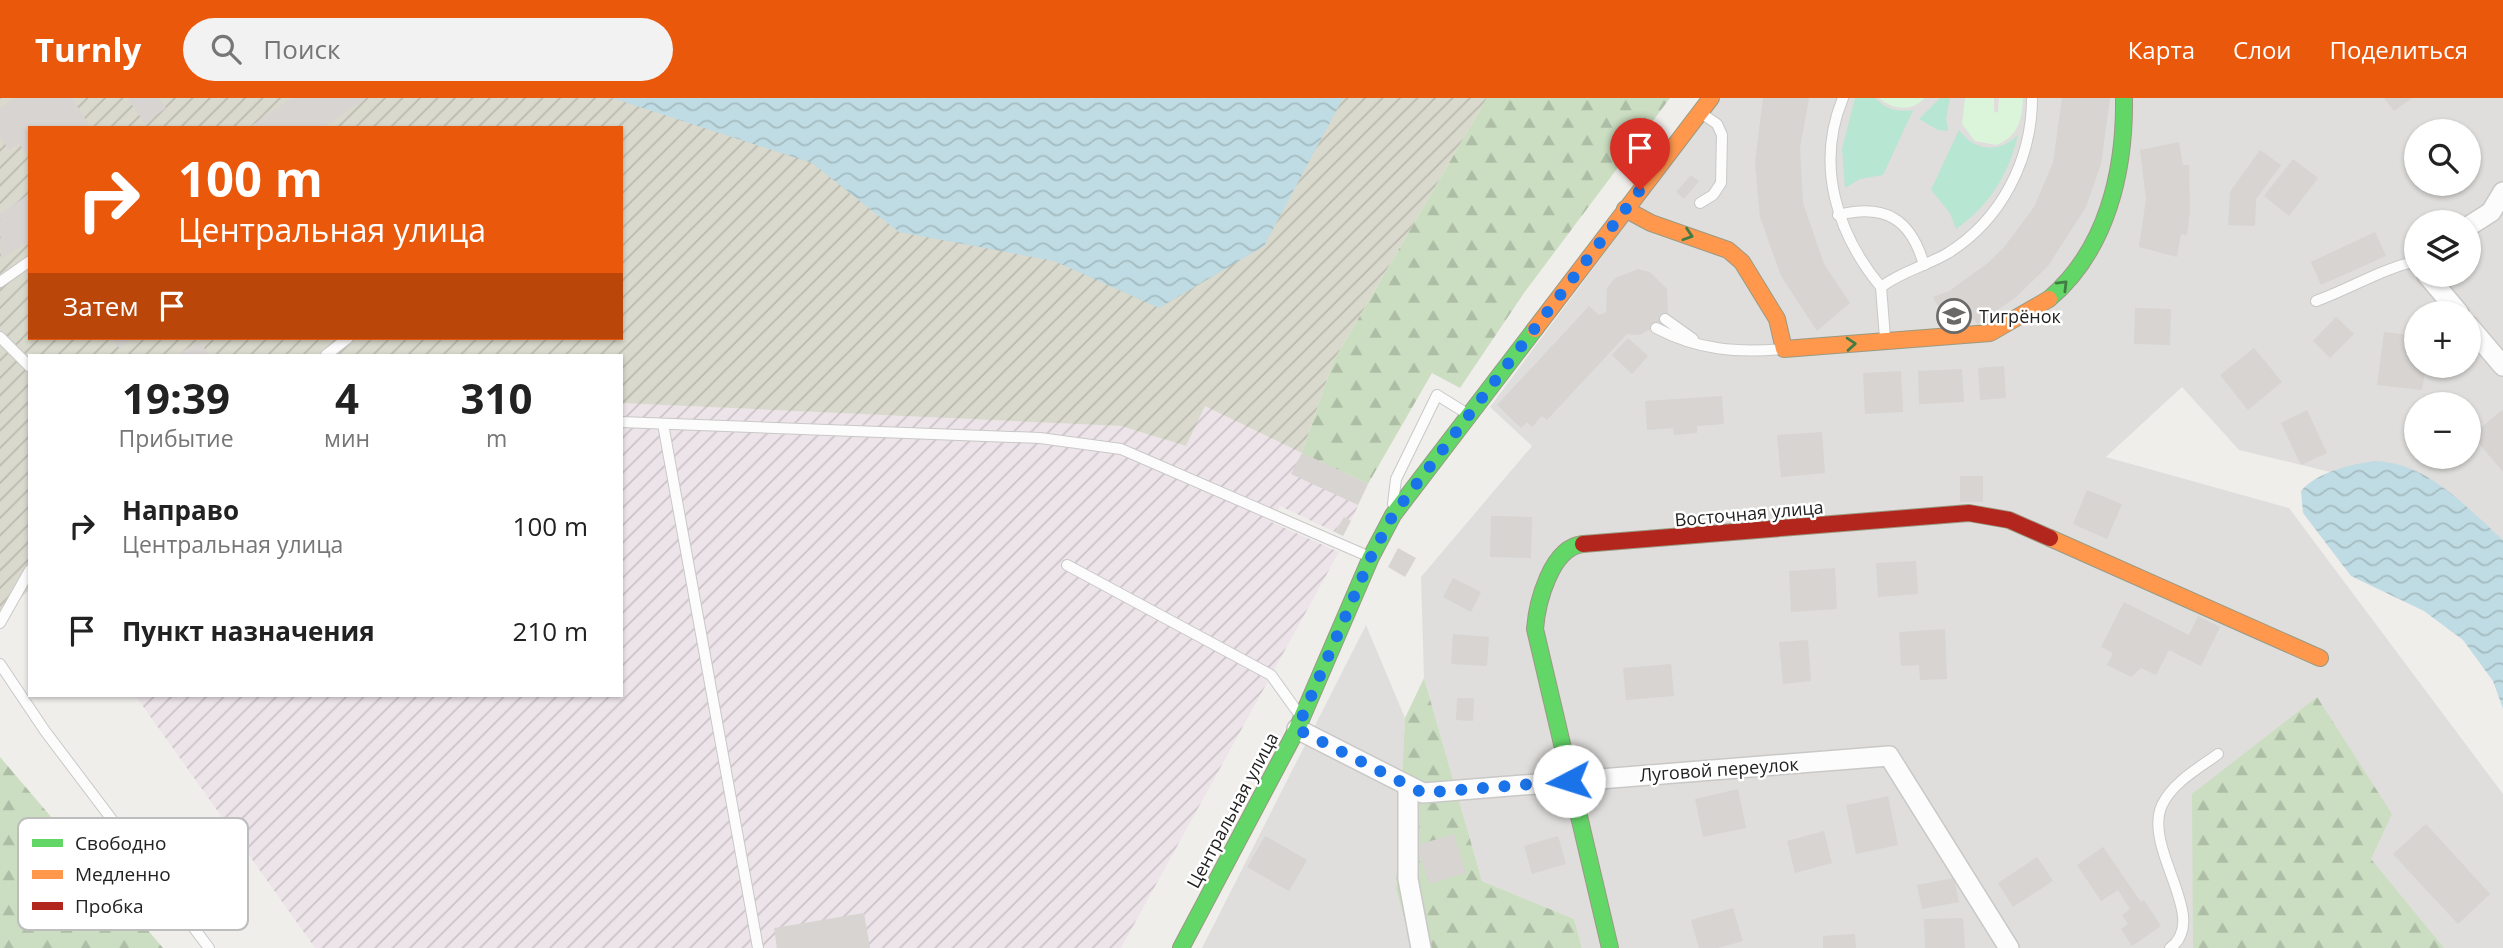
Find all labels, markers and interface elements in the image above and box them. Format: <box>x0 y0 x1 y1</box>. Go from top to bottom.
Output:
search box <box>183 18 673 81</box>
text: Turnly <box>35 27 141 72</box>
icon: search <box>207 30 245 68</box>
text: Поиск <box>263 31 340 67</box>
text: Карта <box>2128 33 2195 66</box>
text: Слои <box>2233 33 2292 66</box>
text: Поделиться <box>2330 33 2468 66</box>
pin <box>1610 118 1670 190</box>
map controls <box>2404 119 2481 469</box>
button: search <box>2404 119 2481 196</box>
icon: arrive <box>1621 129 1659 167</box>
text: 100 m <box>178 145 323 211</box>
icon: right <box>63 154 154 245</box>
text: Центральная улица <box>178 208 486 251</box>
button: layers <box>2404 210 2481 287</box>
one-way arrow <box>1681 227 1693 241</box>
one-way arrow <box>2054 280 2067 293</box>
icon: arrive <box>153 287 191 325</box>
text: Затем <box>63 288 139 324</box>
school or university icon: Тигрёнок <box>1935 297 1973 335</box>
button: + <box>2404 301 2481 378</box>
place label: Тигрёнок <box>1979 304 2061 328</box>
one-way arrow <box>1846 337 1857 352</box>
text: 19:39 <box>122 369 230 426</box>
text: 4 <box>335 369 359 426</box>
text: 310 <box>461 369 533 426</box>
button: − <box>2404 392 2481 469</box>
text: Прибытие <box>118 422 234 454</box>
text: мин <box>324 422 370 454</box>
text: m <box>486 422 507 454</box>
text: Направо <box>122 492 239 528</box>
street label: Восточная улица <box>1674 495 1824 531</box>
icon: right <box>63 507 101 545</box>
text: 100 m <box>513 508 588 544</box>
text: Центральная улица <box>122 528 343 560</box>
icon: arrive <box>63 612 101 650</box>
text: Пункт назначения <box>122 613 375 649</box>
text: 210 m <box>513 613 588 649</box>
street label: Центральная улица <box>1181 728 1283 892</box>
position arrow <box>1532 744 1606 818</box>
street label: Луговой переулок <box>1639 751 1800 787</box>
legend <box>18 818 248 930</box>
text: Свободно <box>75 830 166 856</box>
text: Медленно <box>75 861 171 887</box>
text: Пробка <box>75 893 144 919</box>

